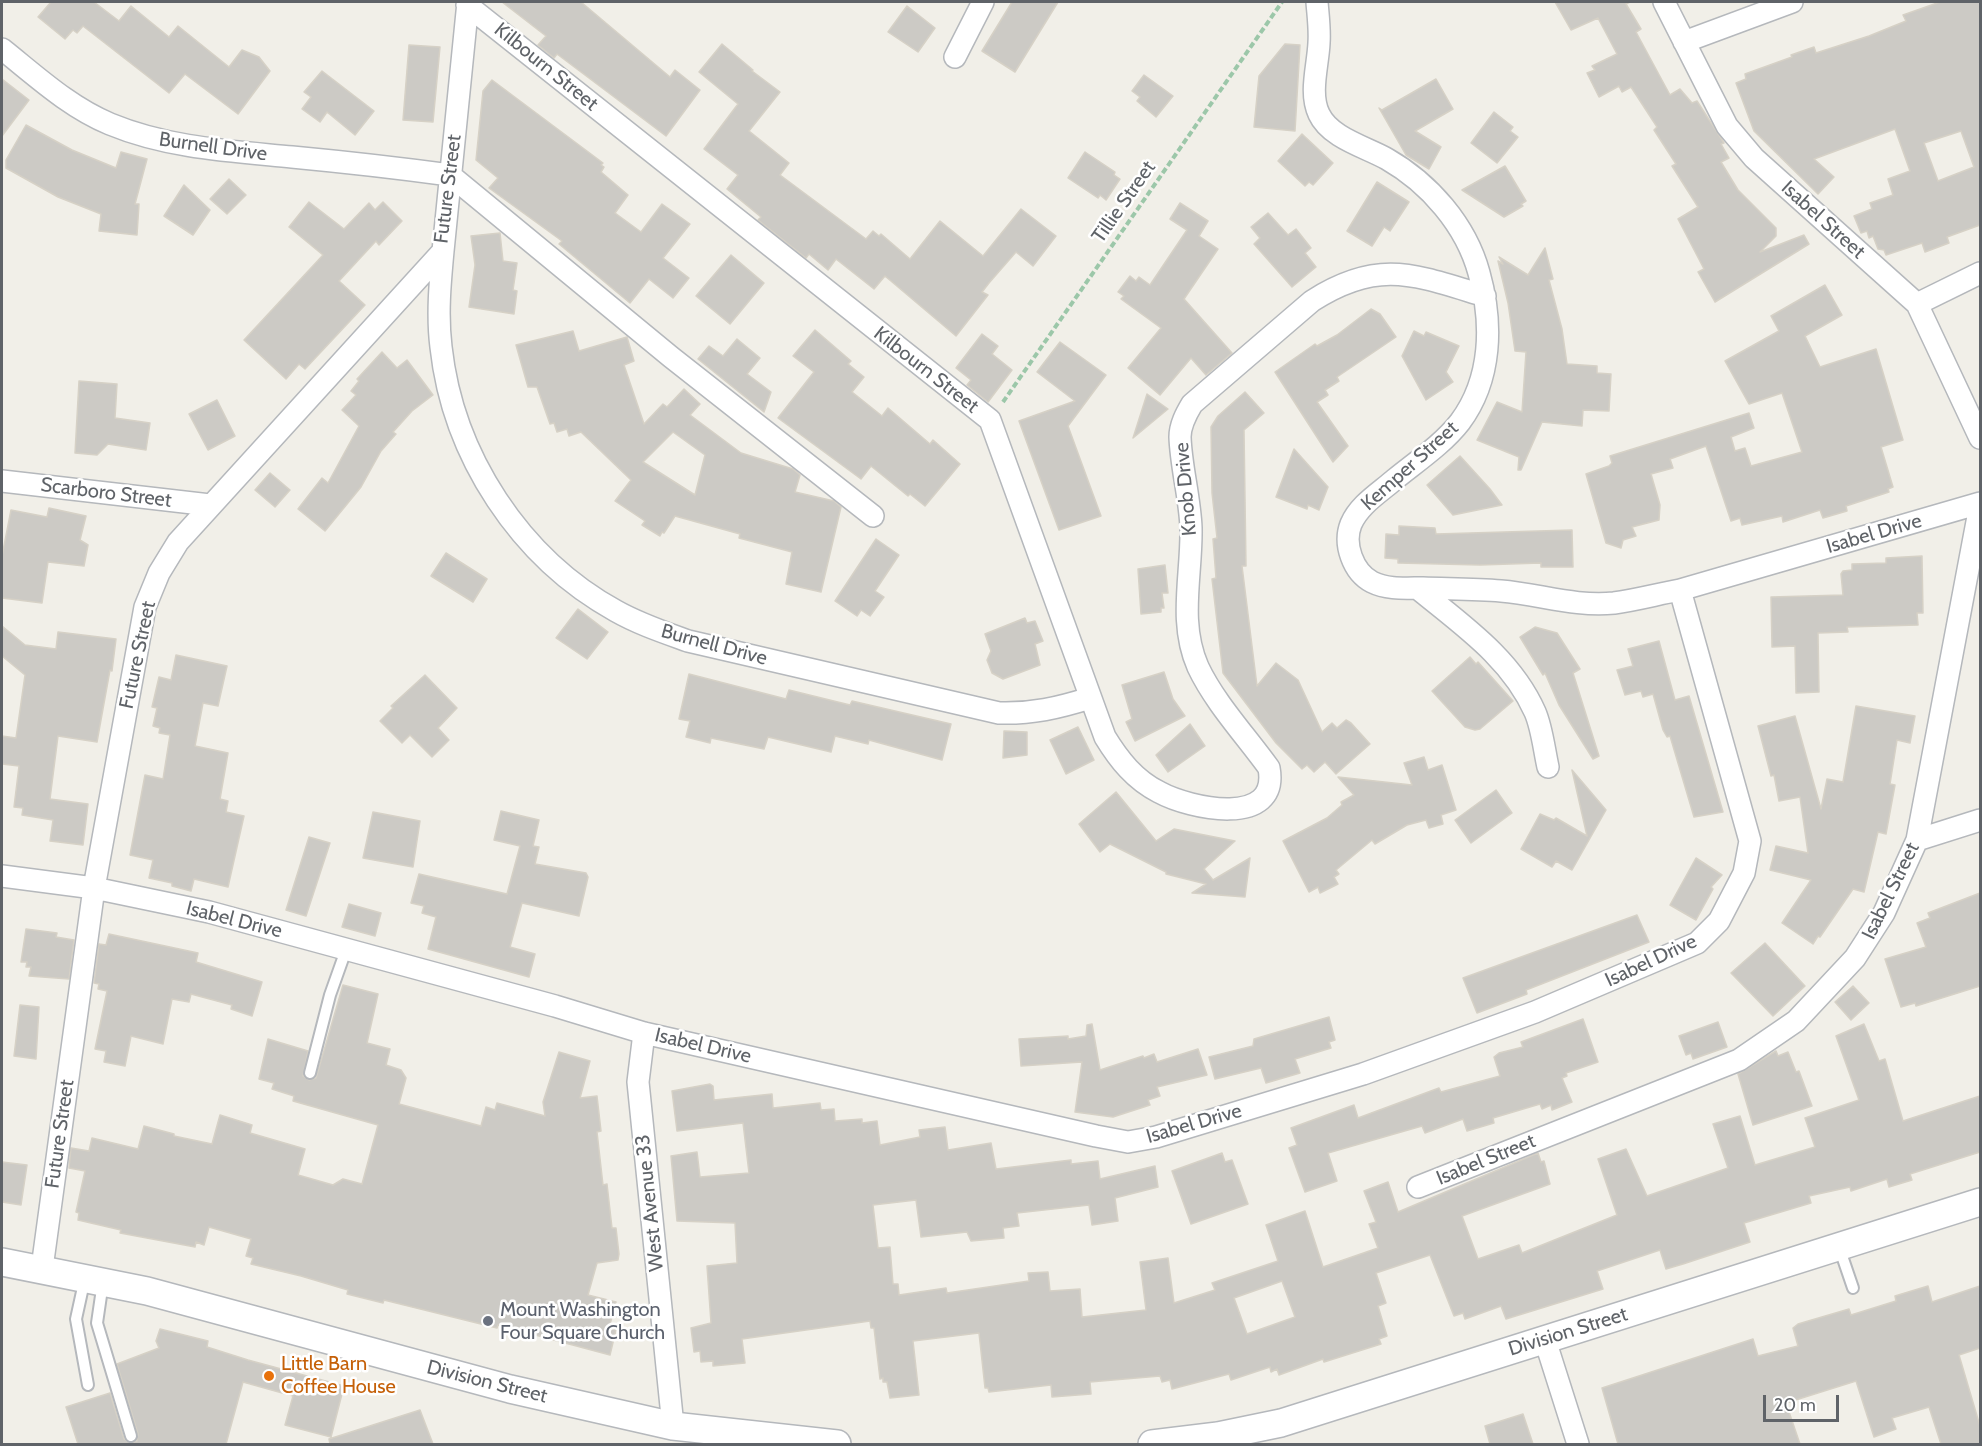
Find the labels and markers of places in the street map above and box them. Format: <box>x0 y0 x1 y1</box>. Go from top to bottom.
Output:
place label: Mount Washington Four Square Church <box>500 1298 665 1345</box>
marker: Mount Washington Four Square Church <box>481 1314 495 1328</box>
place label: Little Barn Coffee House <box>281 1352 396 1399</box>
marker: Little Barn Coffee House <box>262 1369 276 1383</box>

